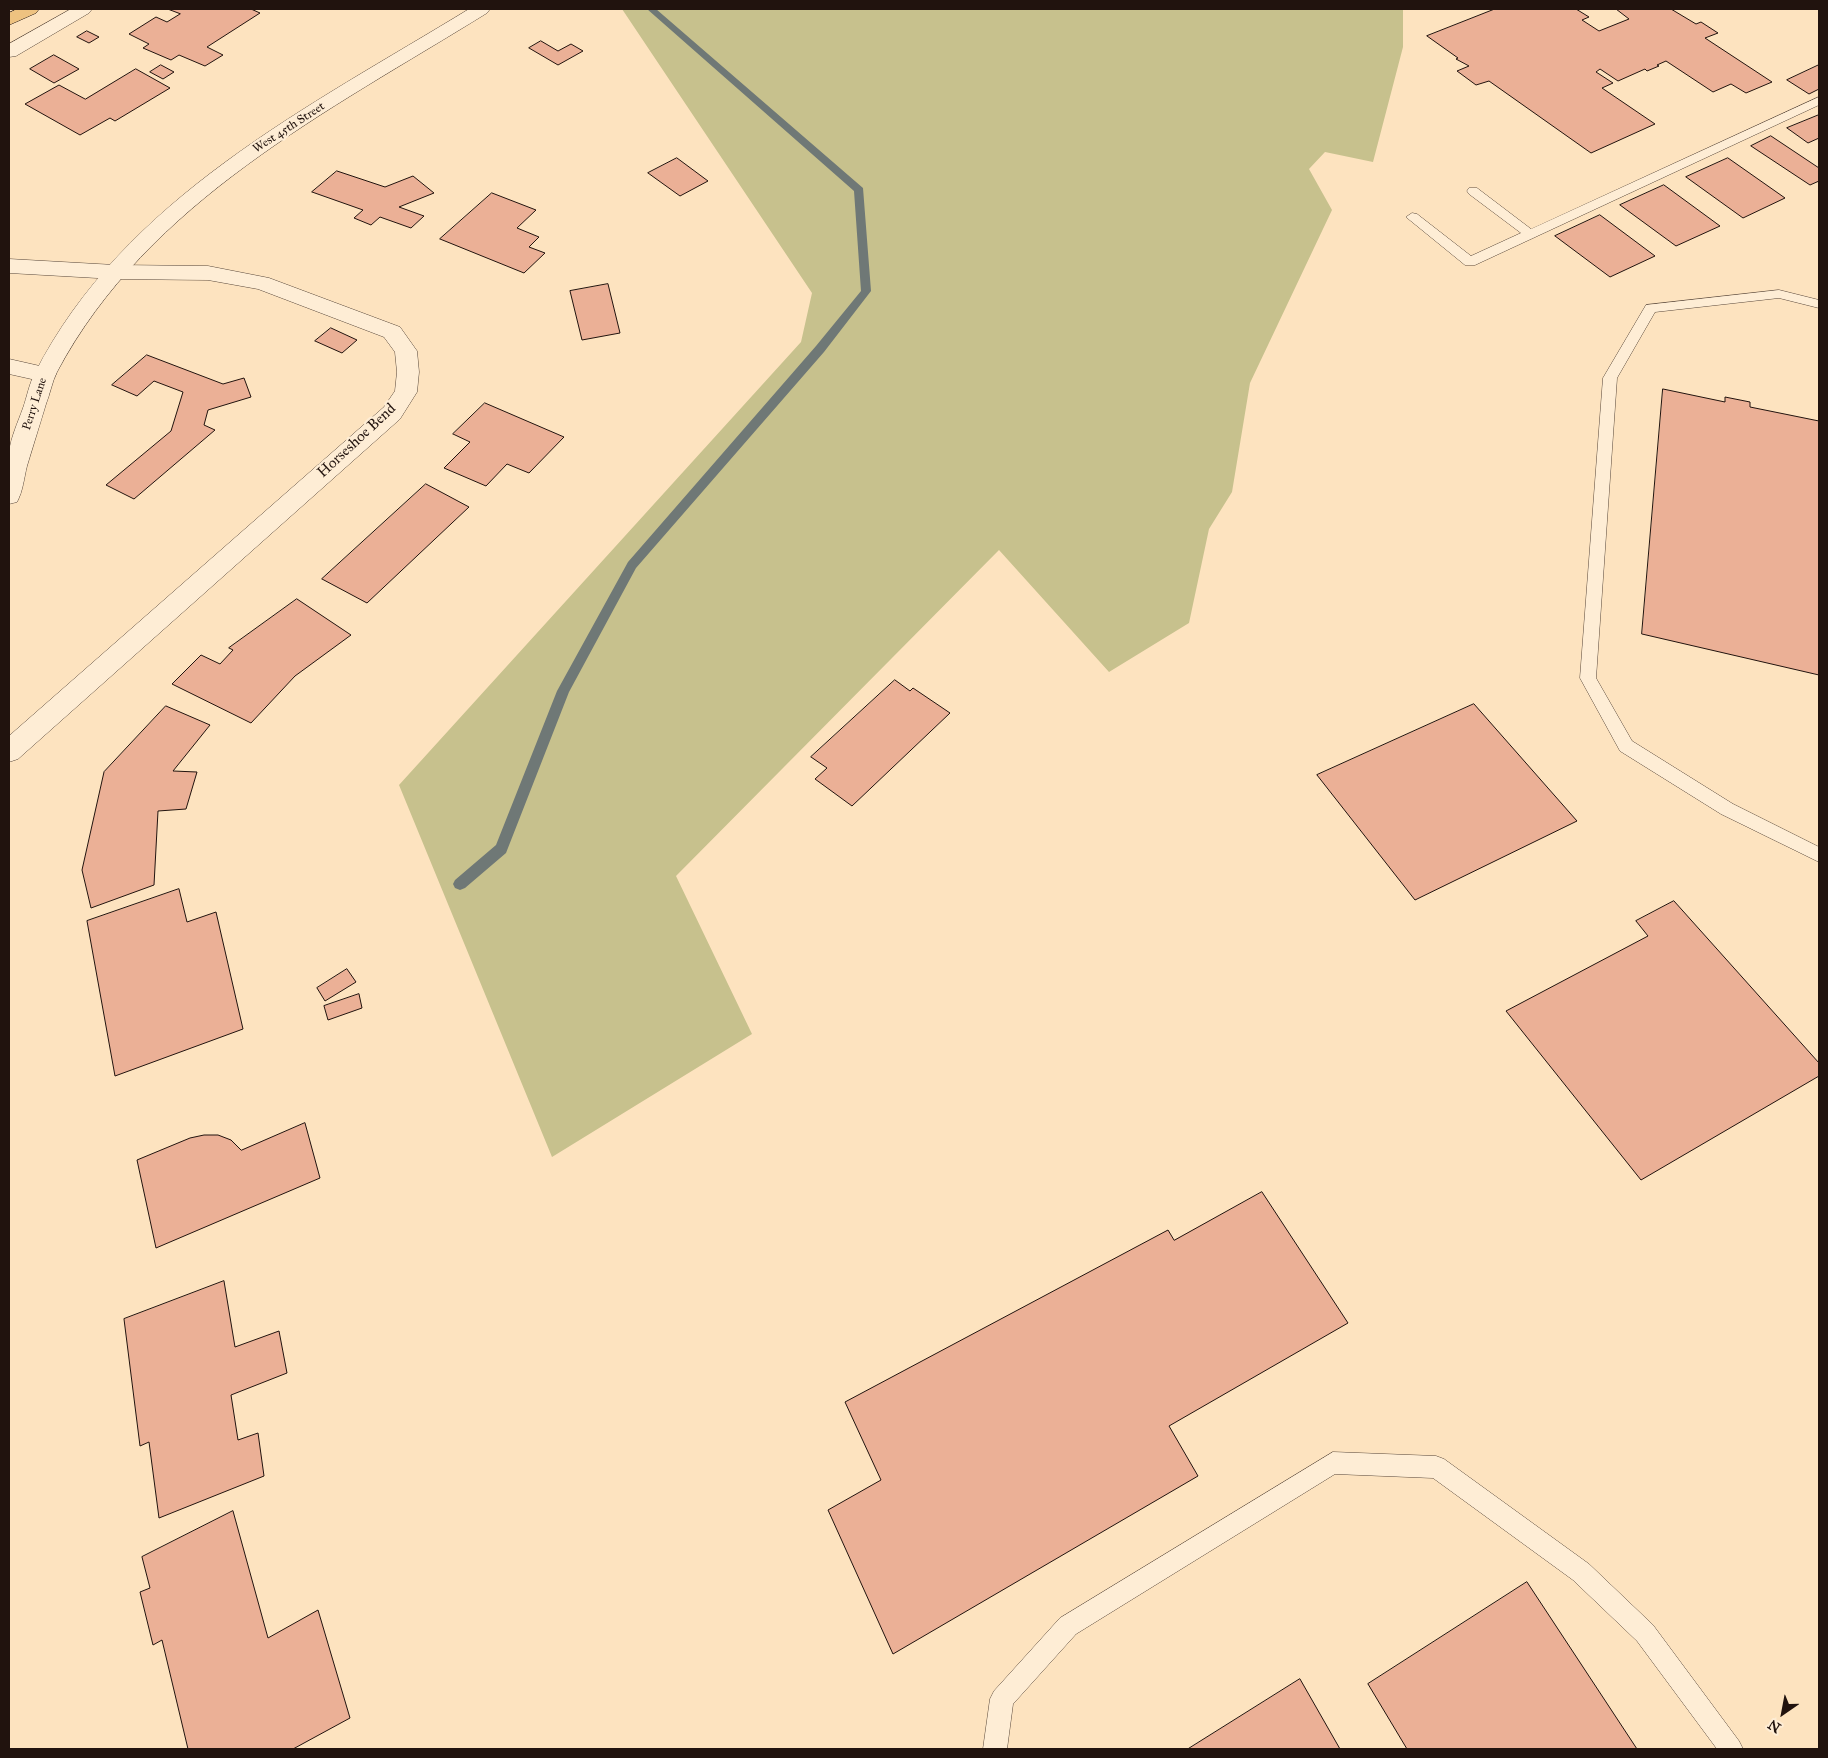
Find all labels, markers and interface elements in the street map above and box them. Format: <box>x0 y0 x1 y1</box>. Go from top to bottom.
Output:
street label: West 45th Street <box>250 99 328 157</box>
street label: Perry Lane <box>20 376 50 432</box>
street label: Horseshoe Bend <box>314 400 400 482</box>
north arrow <box>1758 1688 1808 1738</box>
text: N <box>1765 1716 1784 1736</box>

